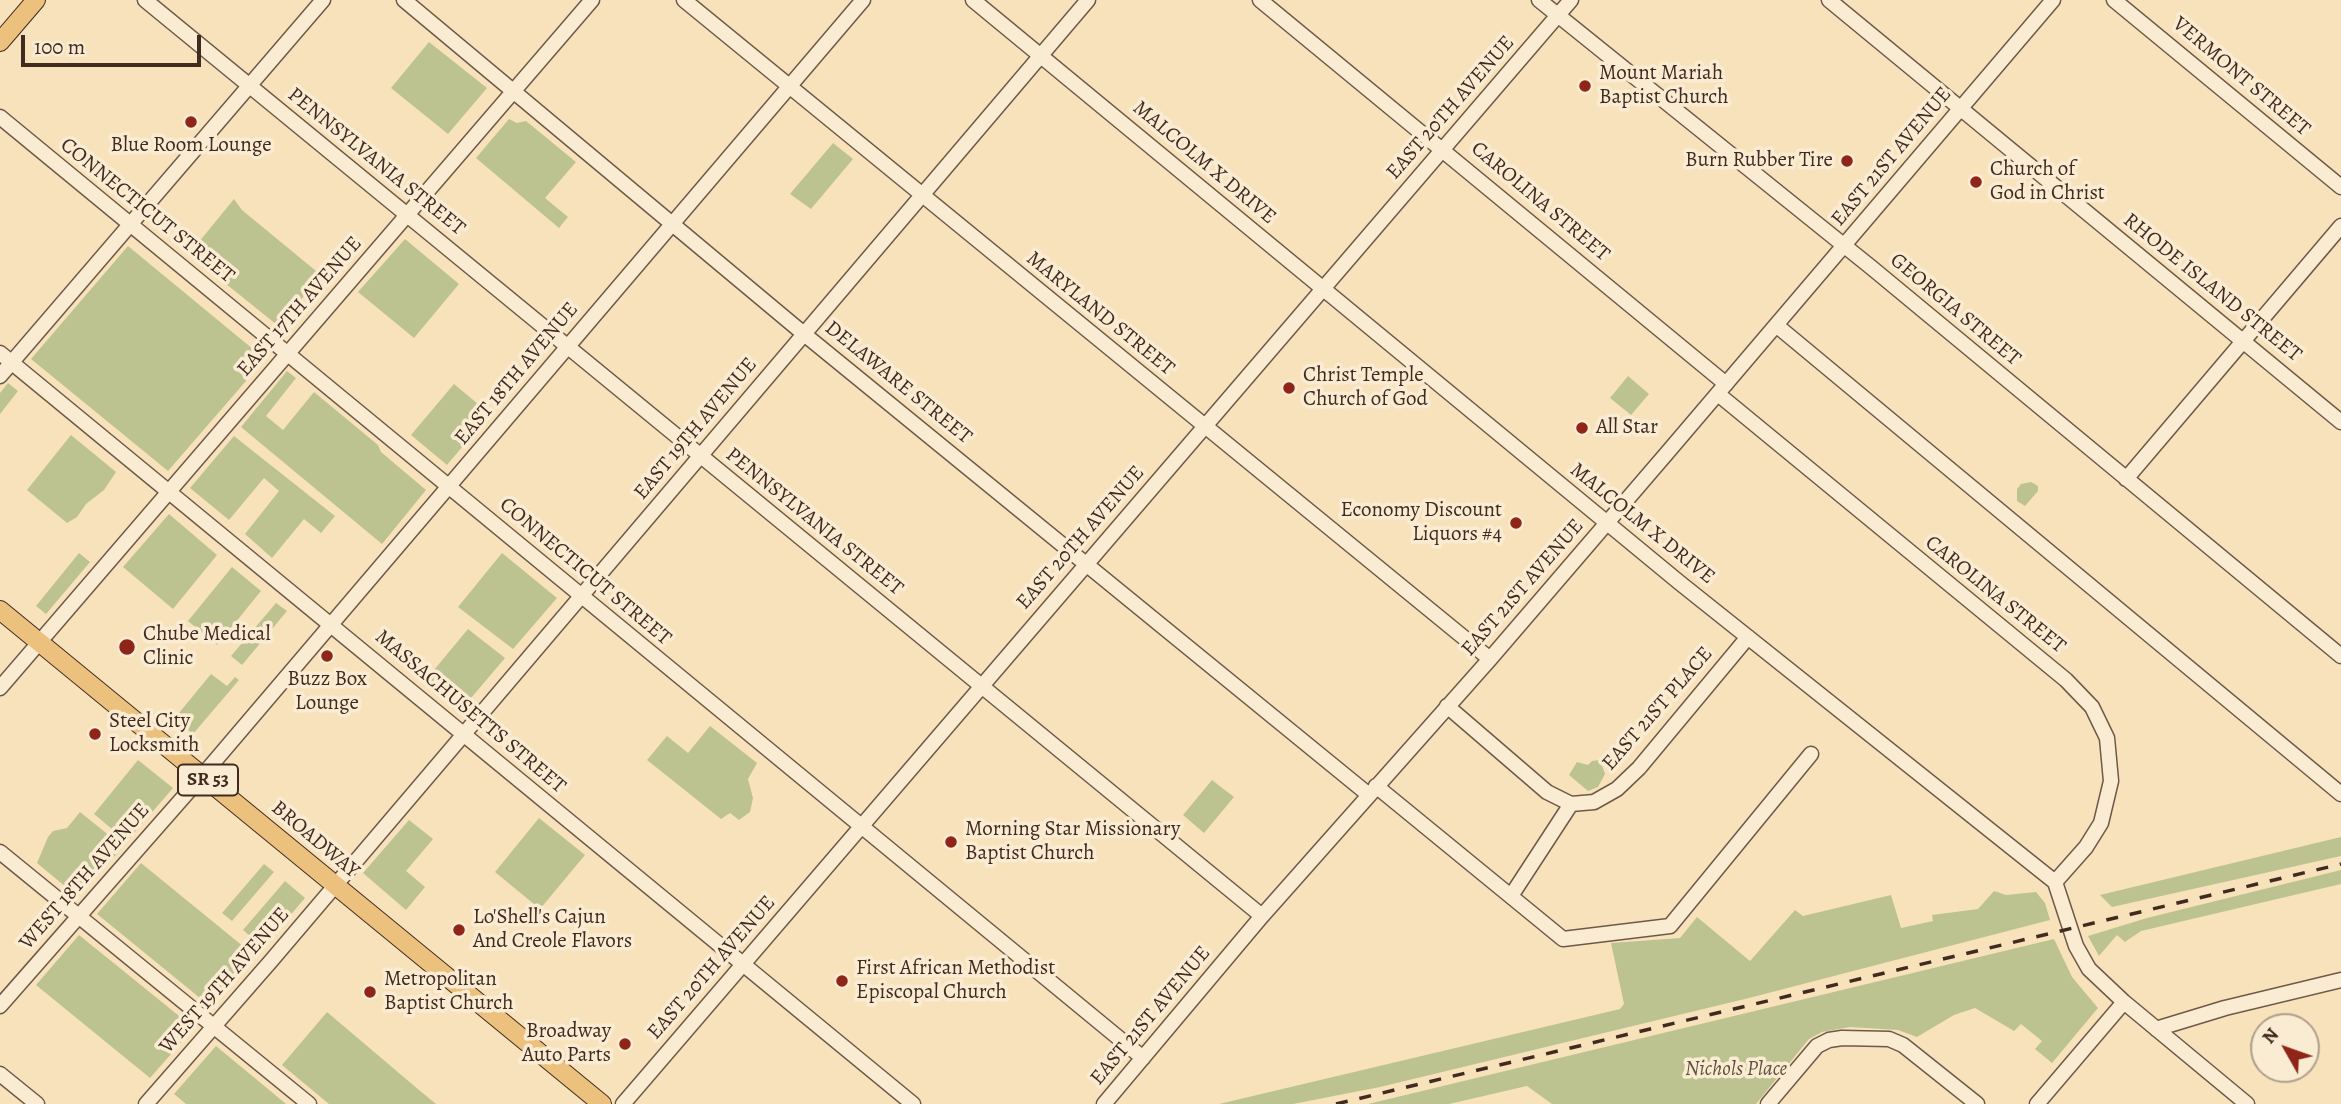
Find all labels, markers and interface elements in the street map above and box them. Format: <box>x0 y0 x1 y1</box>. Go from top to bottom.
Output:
street label: VERMONT STREET <box>2167 12 2315 142</box>
scale bar <box>24 21 205 65</box>
street label: EAST 20TH AVENUE <box>1382 31 1520 185</box>
text: 100 m <box>34 33 85 61</box>
place label: Mount Mariah Baptist Church <box>1599 61 1728 111</box>
marker: Mount Mariah Baptist Church <box>1577 78 1593 94</box>
street label: EAST 21ST AVENUE <box>1827 82 1957 232</box>
street label: PENNSYLVANIA STREET <box>282 83 470 241</box>
street label: MALCOLM X DRIVE <box>1127 96 1281 230</box>
marker: Blue Room Lounge <box>183 114 199 130</box>
street label: CONNECTICUT STREET <box>55 133 239 289</box>
place label: Blue Room Lounge <box>110 133 272 159</box>
street label: CAROLINA STREET <box>1465 137 1615 267</box>
place label: Burn Rubber Tire <box>1685 148 1833 174</box>
marker: Burn Rubber Tire <box>1839 153 1855 169</box>
place label: Church of God in Christ <box>1990 157 2105 207</box>
marker: Church of God in Christ <box>1968 174 1984 190</box>
street label: RHODE ISLAND STREET <box>2118 208 2306 368</box>
street label: EAST 17TH AVENUE <box>232 232 368 382</box>
street label: MARYLAND STREET <box>1021 247 1179 381</box>
street label: GEORGIA STREET <box>1885 248 2025 372</box>
street label: EAST 18TH AVENUE <box>450 297 584 451</box>
street label: DELAWARE STREET <box>819 316 977 450</box>
street label: EAST 19TH AVENUE <box>629 353 763 505</box>
place label: Christ Temple Church of God <box>1303 363 1428 413</box>
marker: Christ Temple Church of God <box>1281 380 1297 396</box>
place label: All Star <box>1596 415 1658 441</box>
marker: All Star <box>1574 420 1590 436</box>
street label: PENNSYLVANIA STREET <box>720 443 908 601</box>
street label: MALCOLM X DRIVE <box>1564 458 1720 590</box>
street label: EAST 20TH AVENUE <box>1012 461 1150 615</box>
street label: CONNECTICUT STREET <box>494 493 676 651</box>
place label: Economy Discount Liquors #4 <box>1341 498 1502 548</box>
street label: EAST 21ST AVENUE <box>1456 514 1590 662</box>
marker: Economy Discount Liquors #4 <box>1508 515 1524 531</box>
street label: CAROLINA STREET <box>1920 531 2070 659</box>
place label: Chube Medical Clinic <box>143 622 271 672</box>
street label: MASSACHUSETTS STREET <box>369 625 571 799</box>
marker: Chube Medical Clinic <box>117 637 137 657</box>
street label: EAST 21ST PLACE <box>1597 642 1719 776</box>
marker: Buzz Box Lounge <box>319 648 335 664</box>
place label: Buzz Box Lounge <box>287 667 367 717</box>
place label: Steel City Locksmith <box>109 709 199 759</box>
marker: Steel City Locksmith <box>87 726 103 742</box>
road number: SR 53 <box>178 764 238 796</box>
street label: BROADWAY <box>266 796 364 884</box>
street label: WEST 18TH AVENUE <box>14 799 156 955</box>
place label: Morning Star Missionary Baptist Church <box>965 817 1180 867</box>
marker: Morning Star Missionary Baptist Church <box>943 834 959 850</box>
street label: EAST 20TH AVENUE <box>643 891 781 1045</box>
street label: WEST 19TH AVENUE <box>155 903 295 1059</box>
place label: Lo'Shell's Cajun And Creole Flavors <box>473 905 632 955</box>
marker: Lo'Shell's Cajun And Creole Flavors <box>451 922 467 938</box>
street label: EAST 21ST AVENUE <box>1086 941 1216 1091</box>
place label: First African Methodist Episcopal Church <box>856 956 1055 1006</box>
place label: Metropolitan Baptist Church <box>384 967 513 1017</box>
marker: First African Methodist Episcopal Church <box>834 973 850 989</box>
marker: Metropolitan Baptist Church <box>362 984 378 1000</box>
north arrow <box>2250 1013 2320 1083</box>
place label: Broadway Auto Parts <box>522 1019 611 1069</box>
text: N <box>2256 1022 2285 1049</box>
marker: Broadway Auto Parts <box>617 1036 633 1052</box>
park label: Nichols Place <box>1685 1057 1787 1083</box>

